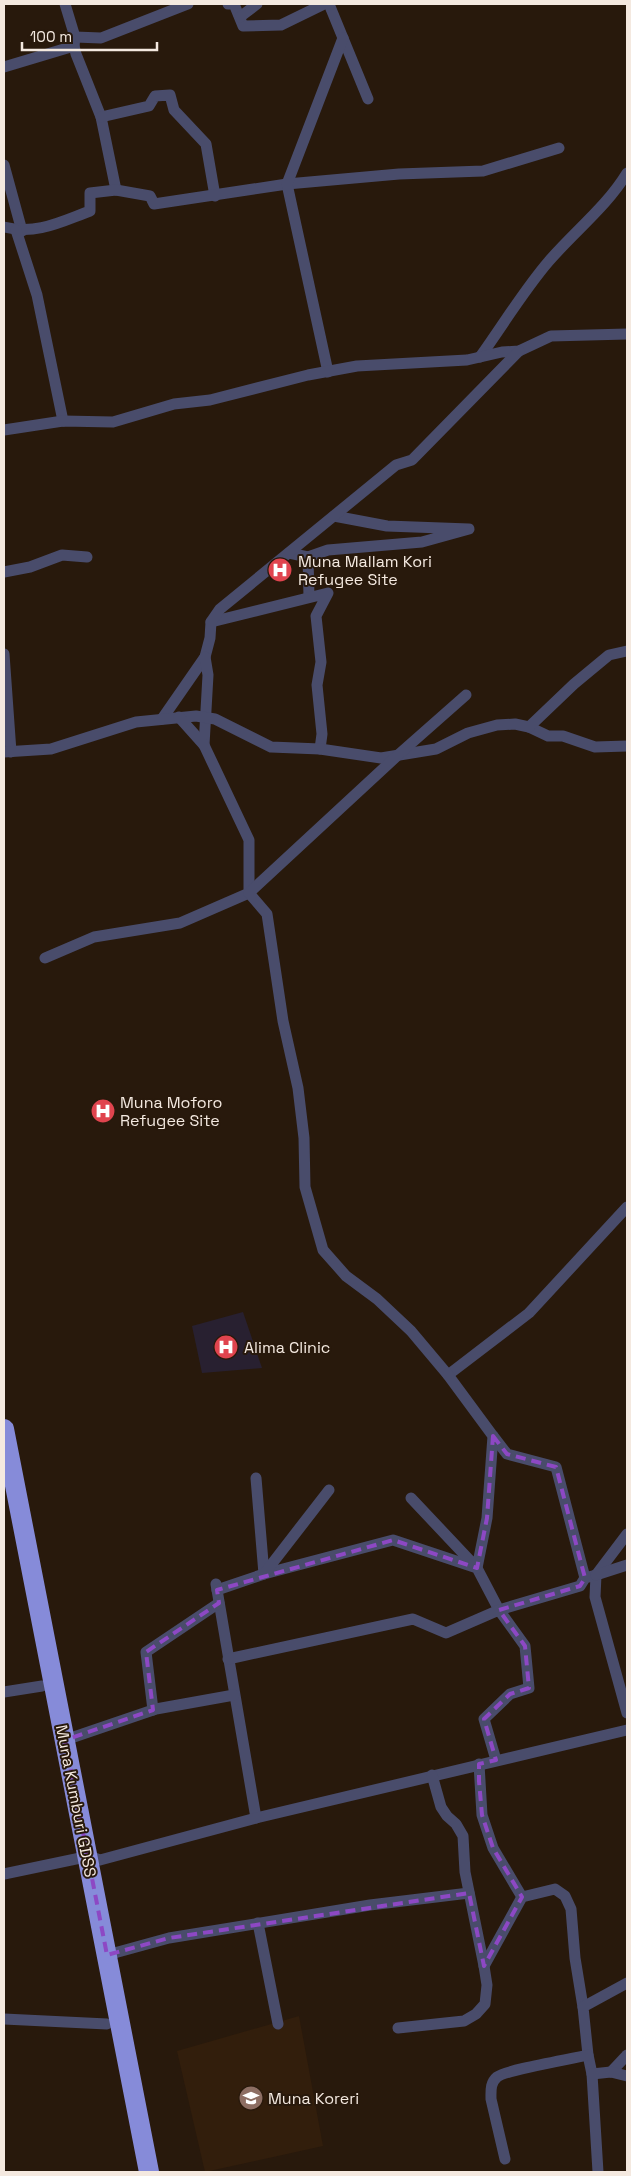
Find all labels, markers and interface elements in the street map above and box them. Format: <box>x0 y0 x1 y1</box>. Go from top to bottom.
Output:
scale bar <box>22 20 158 52</box>
text: 100 m <box>30 27 72 46</box>
place label: Muna Mallam Kori Refugee Site <box>298 551 432 590</box>
hospital icon: Muna Mallam Kori Refugee Site <box>267 557 293 583</box>
place label: Muna Moforo Refugee Site <box>120 1092 222 1131</box>
hospital icon: Muna Moforo Refugee Site <box>90 1098 116 1124</box>
hospital icon: Alima Clinic <box>213 1334 239 1360</box>
place label: Alima Clinic <box>244 1337 330 1358</box>
street label: Muna Kumburi GDSS <box>51 1723 101 1879</box>
school or university icon: Muna Koreri <box>238 2085 264 2111</box>
place label: Muna Koreri <box>268 2088 359 2109</box>

